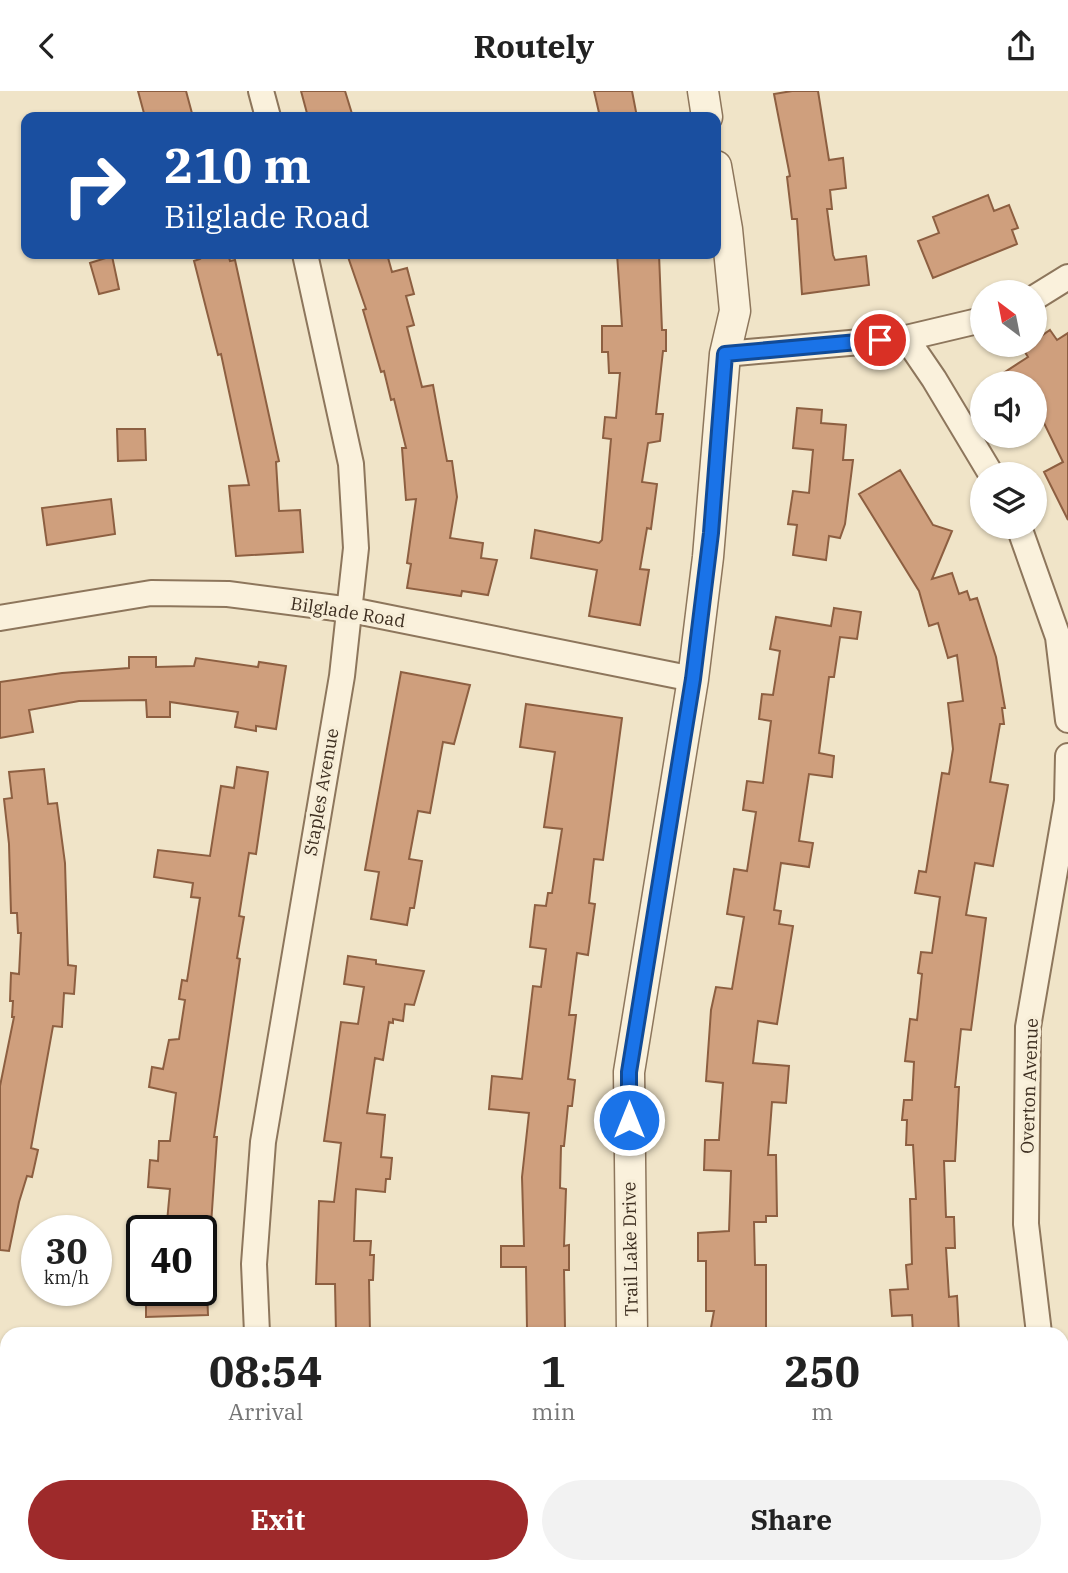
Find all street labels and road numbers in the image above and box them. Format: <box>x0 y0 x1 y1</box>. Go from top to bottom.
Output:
street label: Bilglade Road <box>289 592 407 632</box>
street label: Staples Avenue <box>298 726 344 858</box>
street label: Overton Avenue <box>1015 1018 1043 1154</box>
street label: Trail Lake Drive <box>617 1182 643 1316</box>

